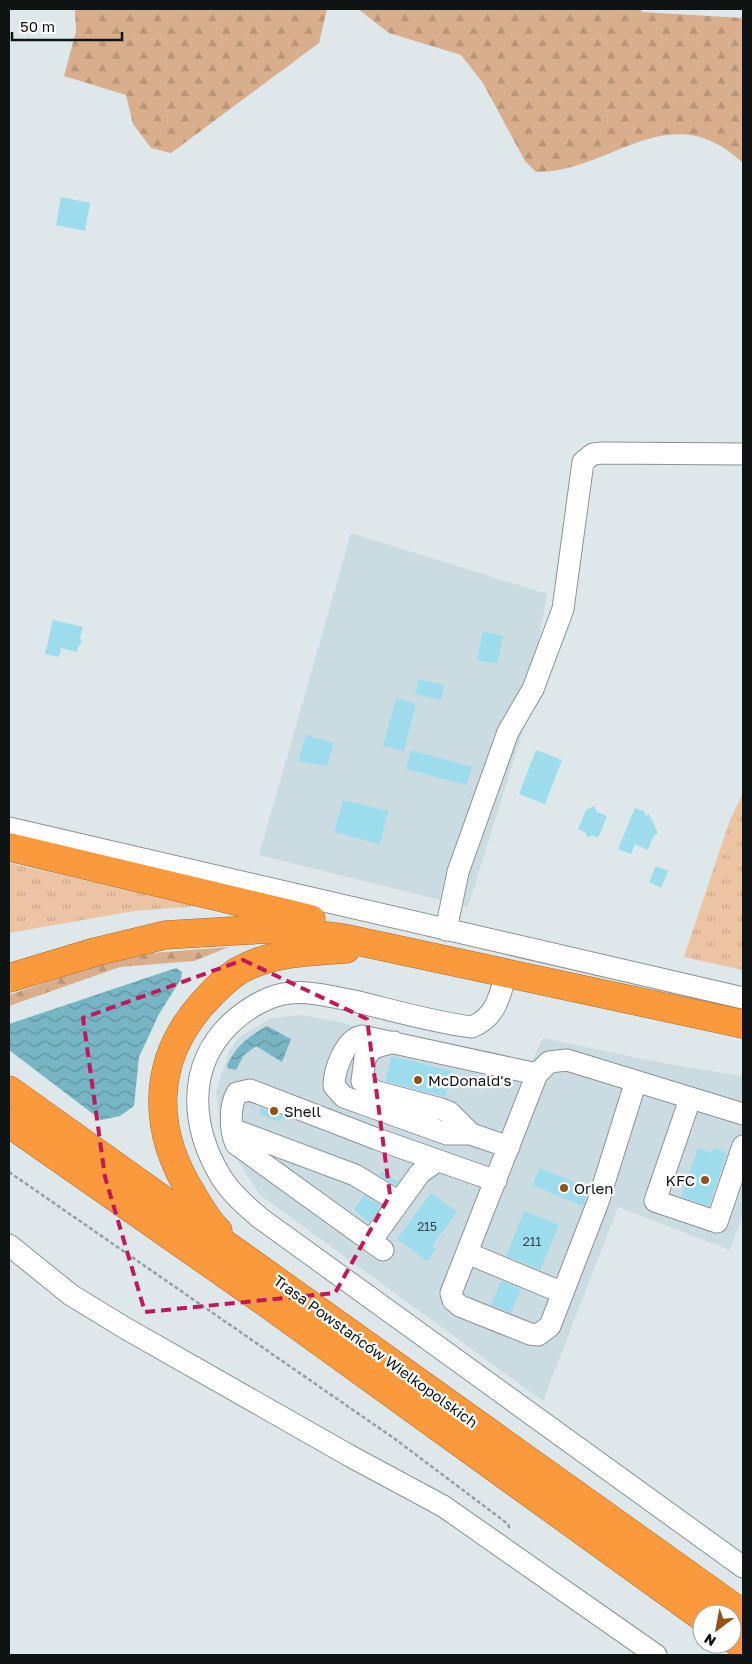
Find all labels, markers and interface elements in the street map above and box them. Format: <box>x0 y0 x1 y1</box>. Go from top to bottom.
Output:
scale bar <box>12 10 122 42</box>
text: 50 m <box>20 17 55 35</box>
place label: McDonald's <box>428 1071 511 1089</box>
marker: McDonald's <box>412 1074 424 1086</box>
place label: Shell <box>284 1102 321 1120</box>
marker: Shell <box>268 1105 280 1117</box>
place label: KFC <box>666 1171 695 1189</box>
marker: KFC <box>699 1174 711 1186</box>
place label: Orlen <box>574 1179 614 1197</box>
marker: Orlen <box>558 1182 570 1194</box>
house number: 215 <box>417 1219 437 1234</box>
house number: 211 <box>523 1234 541 1249</box>
street label: Trasa Powstańców Wielkopolskich <box>271 1271 481 1431</box>
north arrow <box>692 1604 742 1654</box>
text: N <box>701 1630 719 1650</box>

